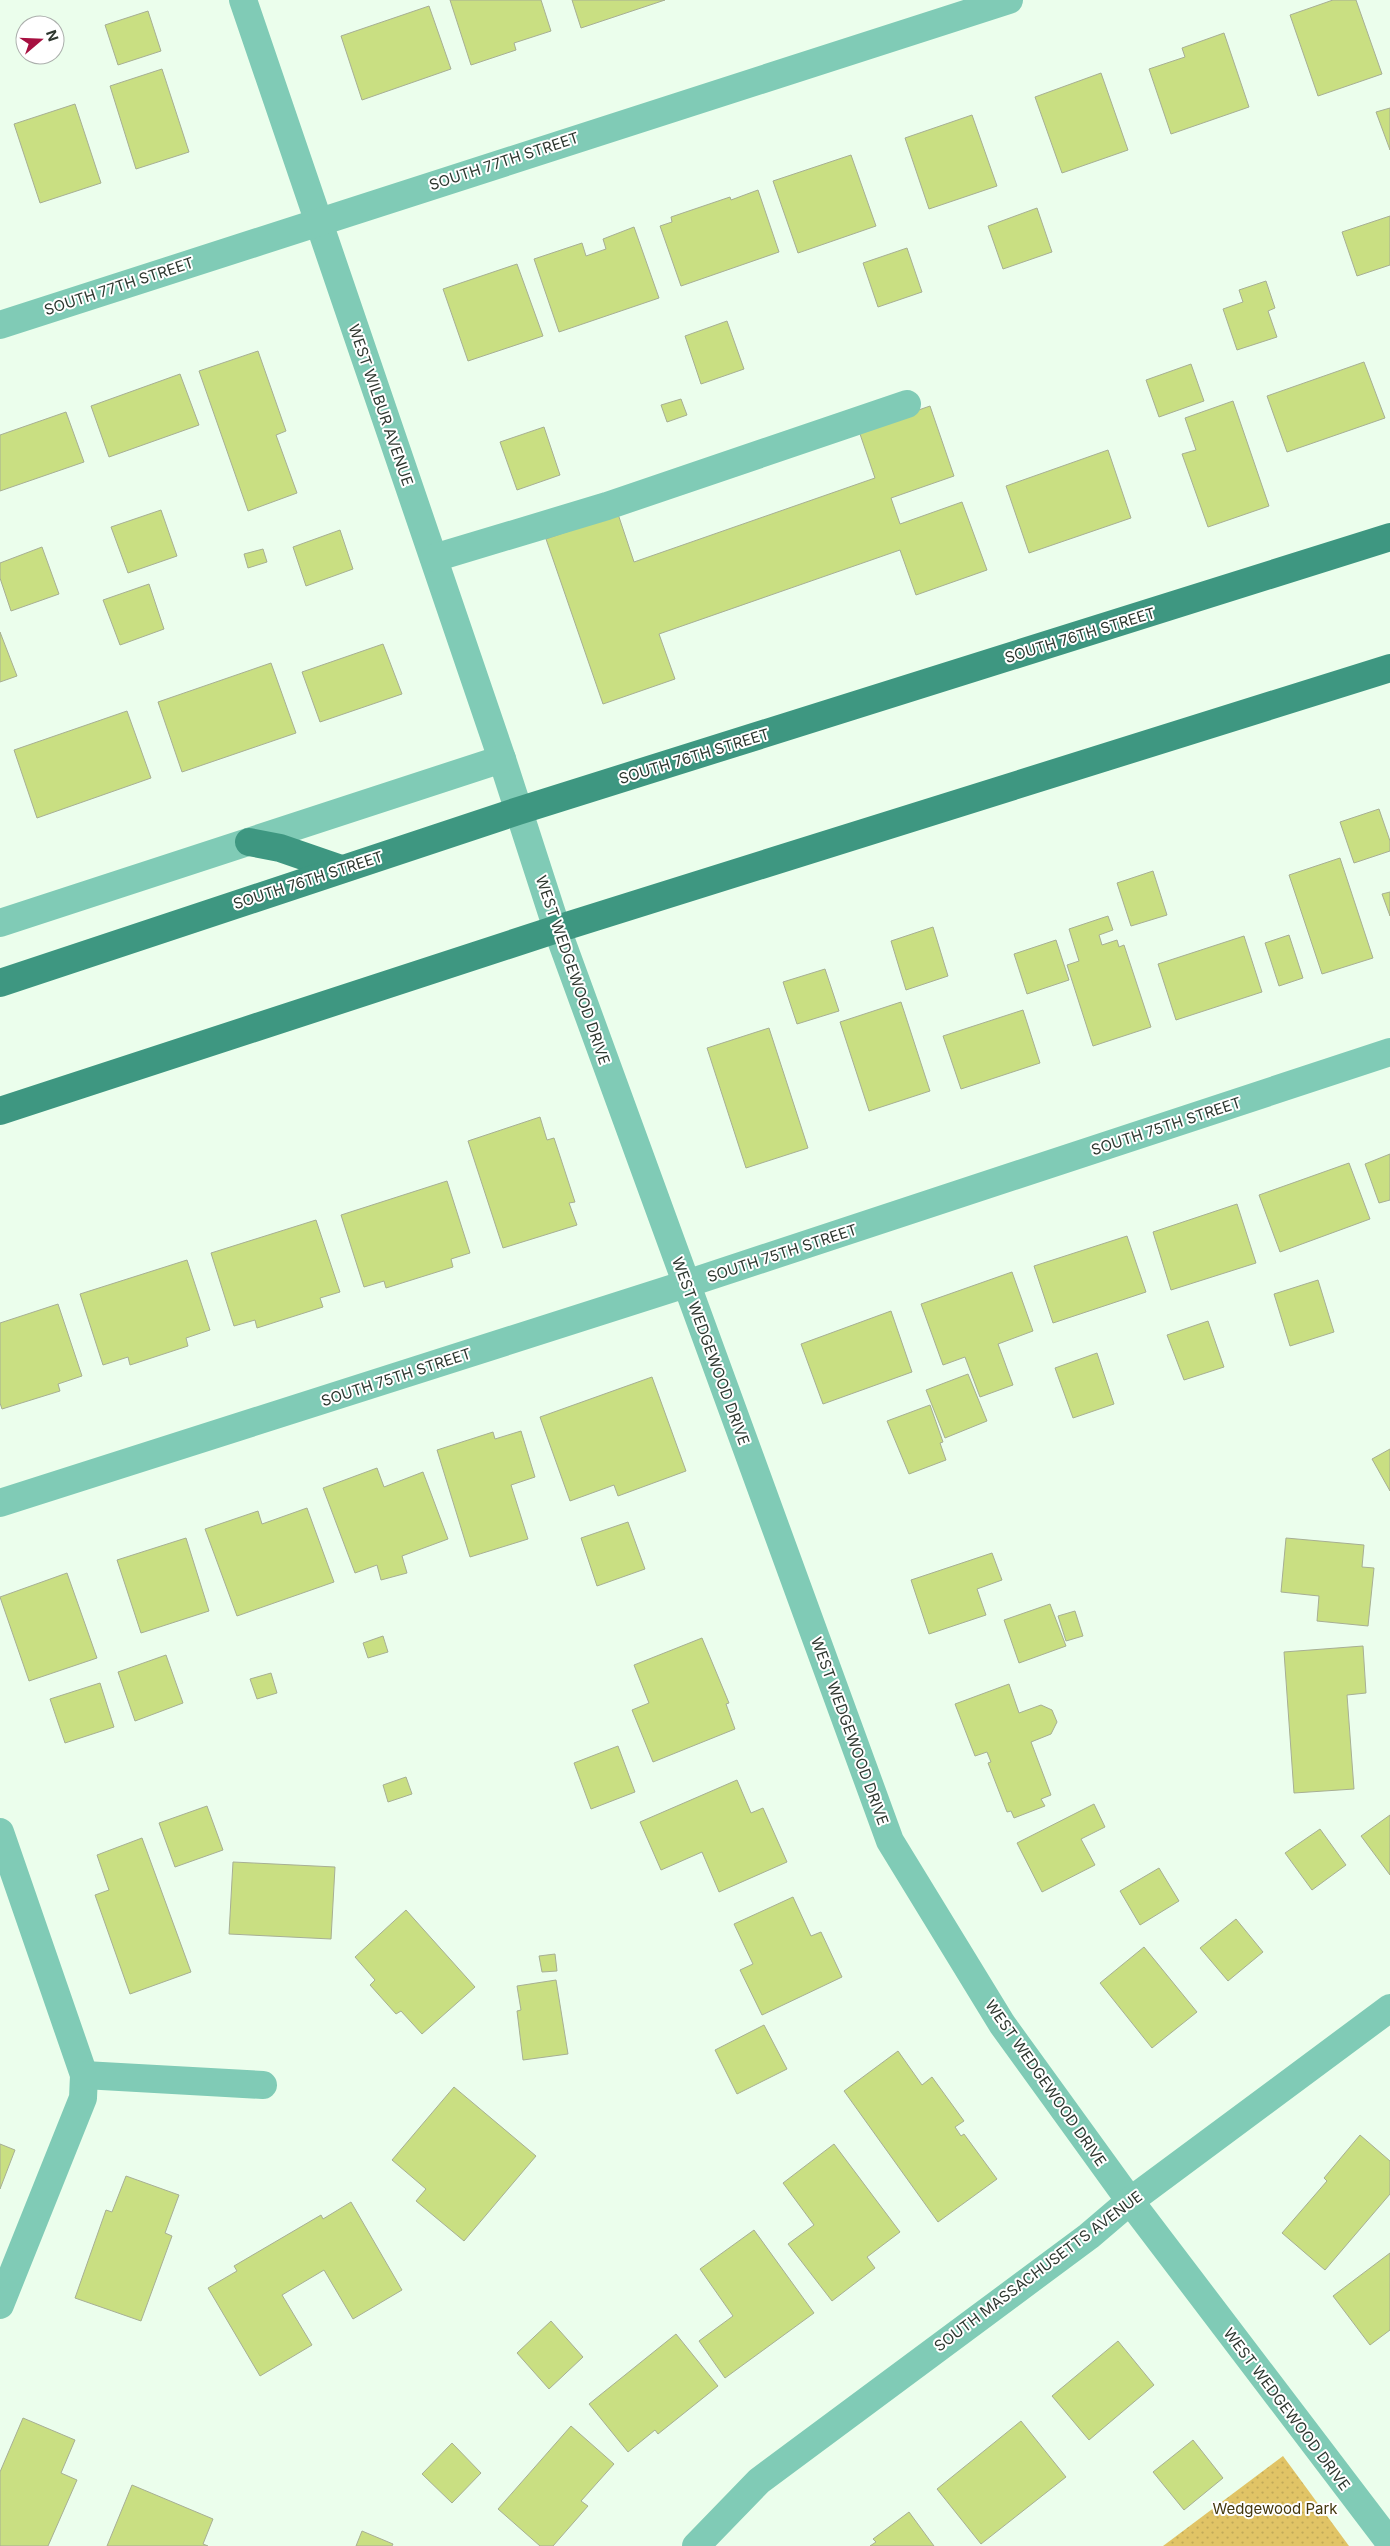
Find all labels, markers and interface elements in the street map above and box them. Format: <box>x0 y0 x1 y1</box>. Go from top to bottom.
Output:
north arrow <box>15 15 65 65</box>
text: N <box>43 28 63 43</box>
street label: SOUTH 77TH STREET <box>427 128 581 194</box>
street label: SOUTH 77TH STREET <box>42 253 196 319</box>
street label: WEST WILBUR AVENUE <box>344 322 418 488</box>
street label: SOUTH 76TH STREET <box>1002 603 1158 667</box>
street label: SOUTH 76TH STREET <box>616 724 772 788</box>
street label: SOUTH 76TH STREET <box>231 847 385 913</box>
street label: WEST WEDGEWOOD DRIVE <box>532 873 614 1067</box>
street label: SOUTH 75TH STREET <box>1089 1093 1243 1159</box>
street label: SOUTH 75TH STREET <box>705 1220 859 1286</box>
street label: WEST WEDGEWOOD DRIVE <box>668 1254 754 1448</box>
street label: SOUTH 75TH STREET <box>319 1344 473 1410</box>
street label: WEST WEDGEWOOD DRIVE <box>807 1634 893 1828</box>
street label: WEST WEDGEWOOD DRIVE <box>981 1996 1111 2170</box>
street label: SOUTH MASSACHUSETTS AVENUE <box>930 2187 1146 2355</box>
street label: WEST WEDGEWOOD DRIVE <box>1220 2324 1354 2494</box>
park label: Wedgewood Park <box>1212 2499 1338 2518</box>

